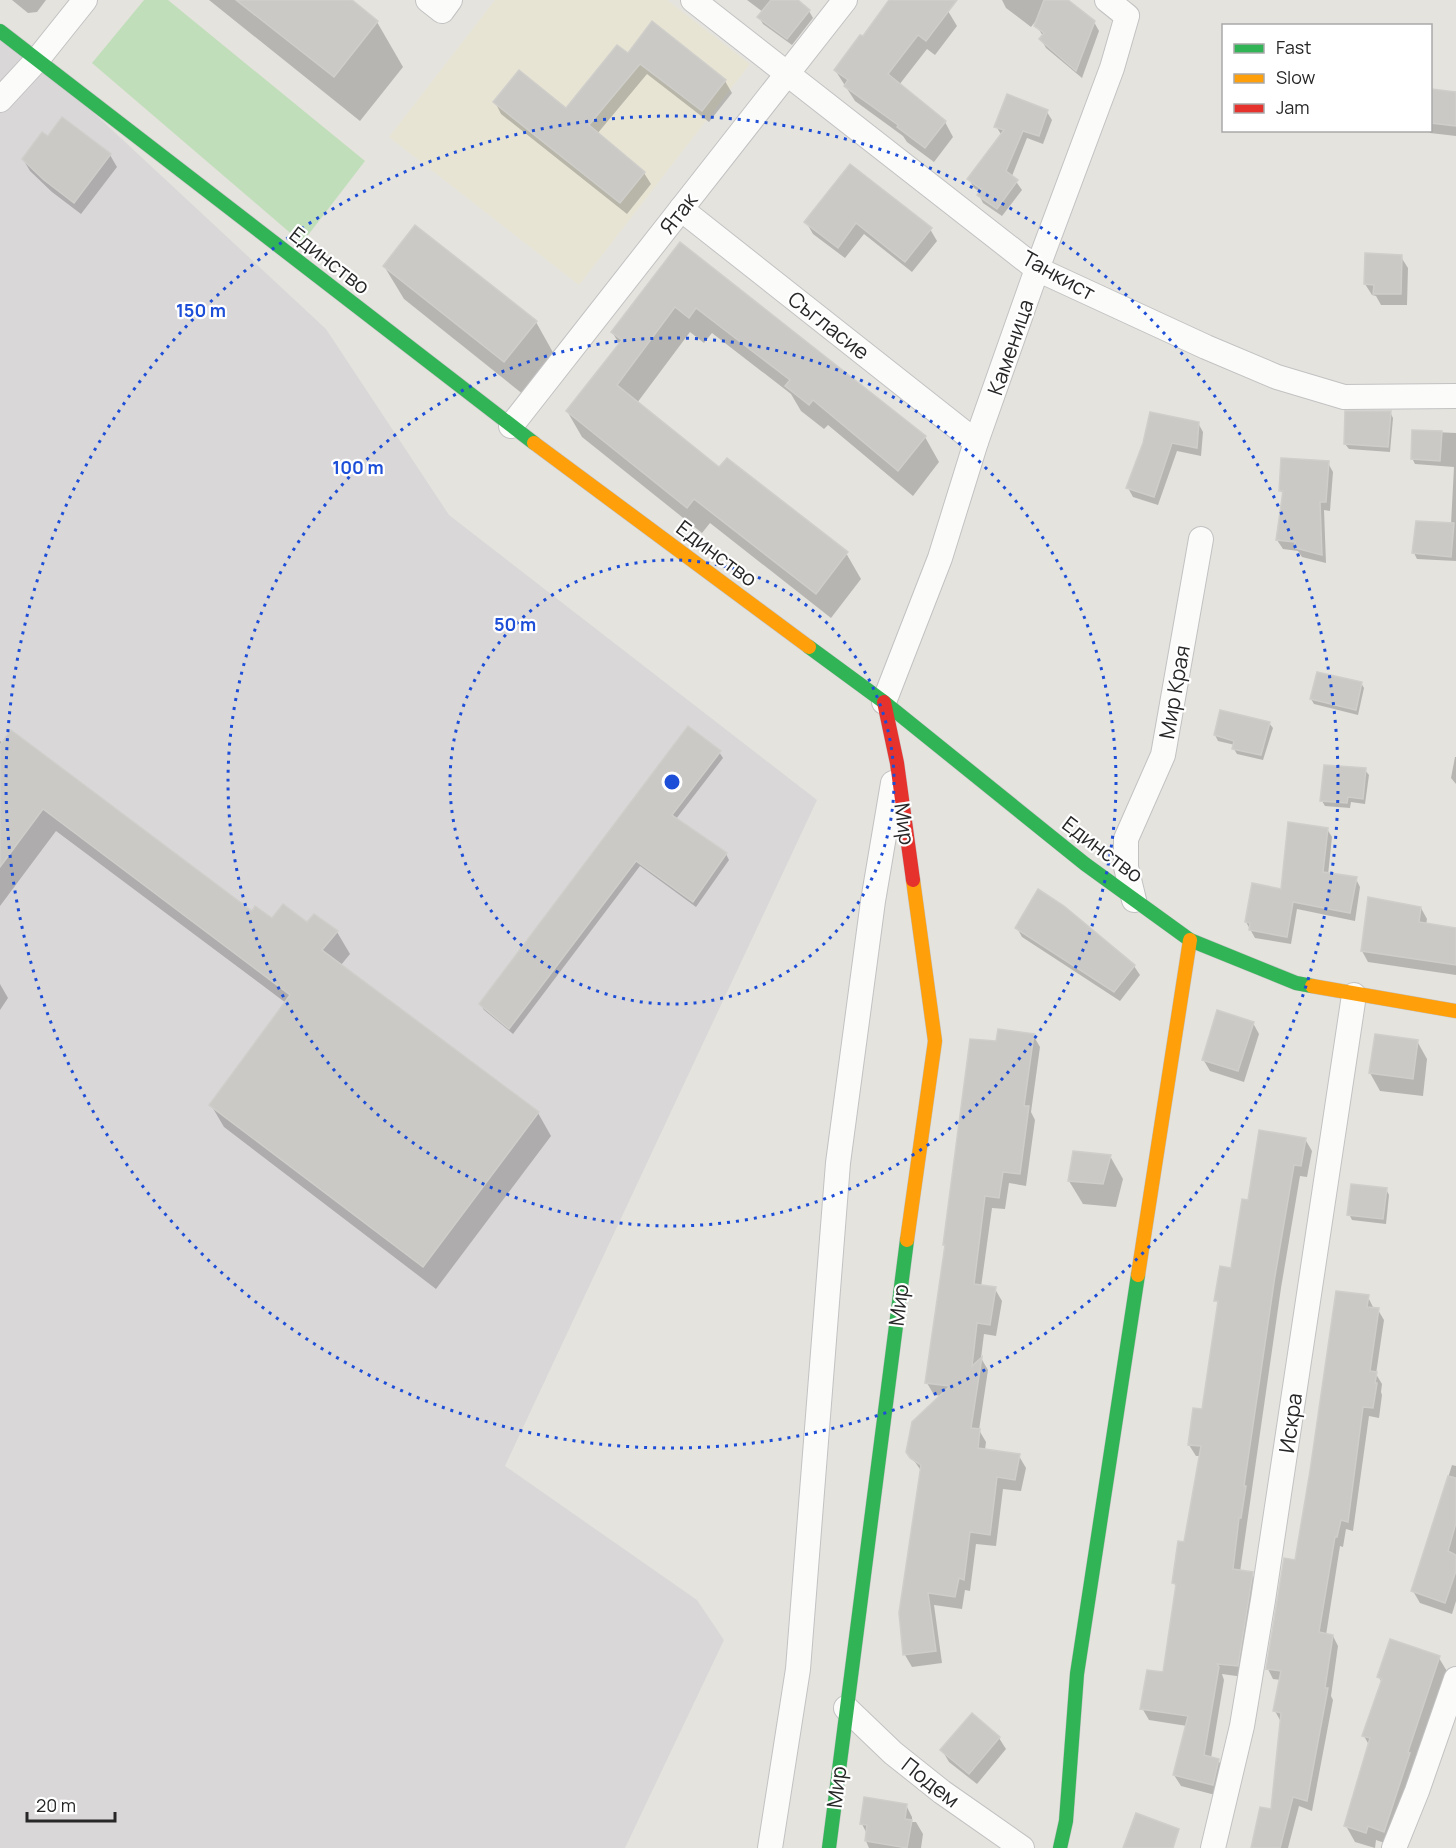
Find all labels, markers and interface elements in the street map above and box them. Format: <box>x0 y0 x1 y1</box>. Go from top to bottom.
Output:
legend <box>1222 24 1432 132</box>
text: Fast <box>1276 35 1311 59</box>
text: Slow <box>1276 65 1316 89</box>
text: Jam <box>1276 95 1310 119</box>
street label: Ятак <box>653 186 703 240</box>
street label: Единство <box>284 220 376 300</box>
street label: Танкист <box>1017 243 1101 307</box>
street label: Съгласие <box>783 284 875 366</box>
street label: Каменица <box>980 295 1040 399</box>
text: 150 m <box>176 298 226 322</box>
text: 100 m <box>332 455 384 479</box>
street label: Единство <box>671 513 763 593</box>
text: 50 m <box>494 612 536 636</box>
street label: Мир Края <box>1152 643 1196 741</box>
centre of rings <box>662 772 682 792</box>
street label: Мир <box>888 801 922 847</box>
street label: Единство <box>1057 809 1149 889</box>
street label: Мир <box>882 1282 914 1328</box>
street label: Искра <box>1272 1391 1308 1455</box>
street label: Подем <box>896 1751 966 1813</box>
street label: Мир <box>820 1764 852 1810</box>
scale bar <box>27 1785 116 1823</box>
text: 20 m <box>36 1793 76 1817</box>

